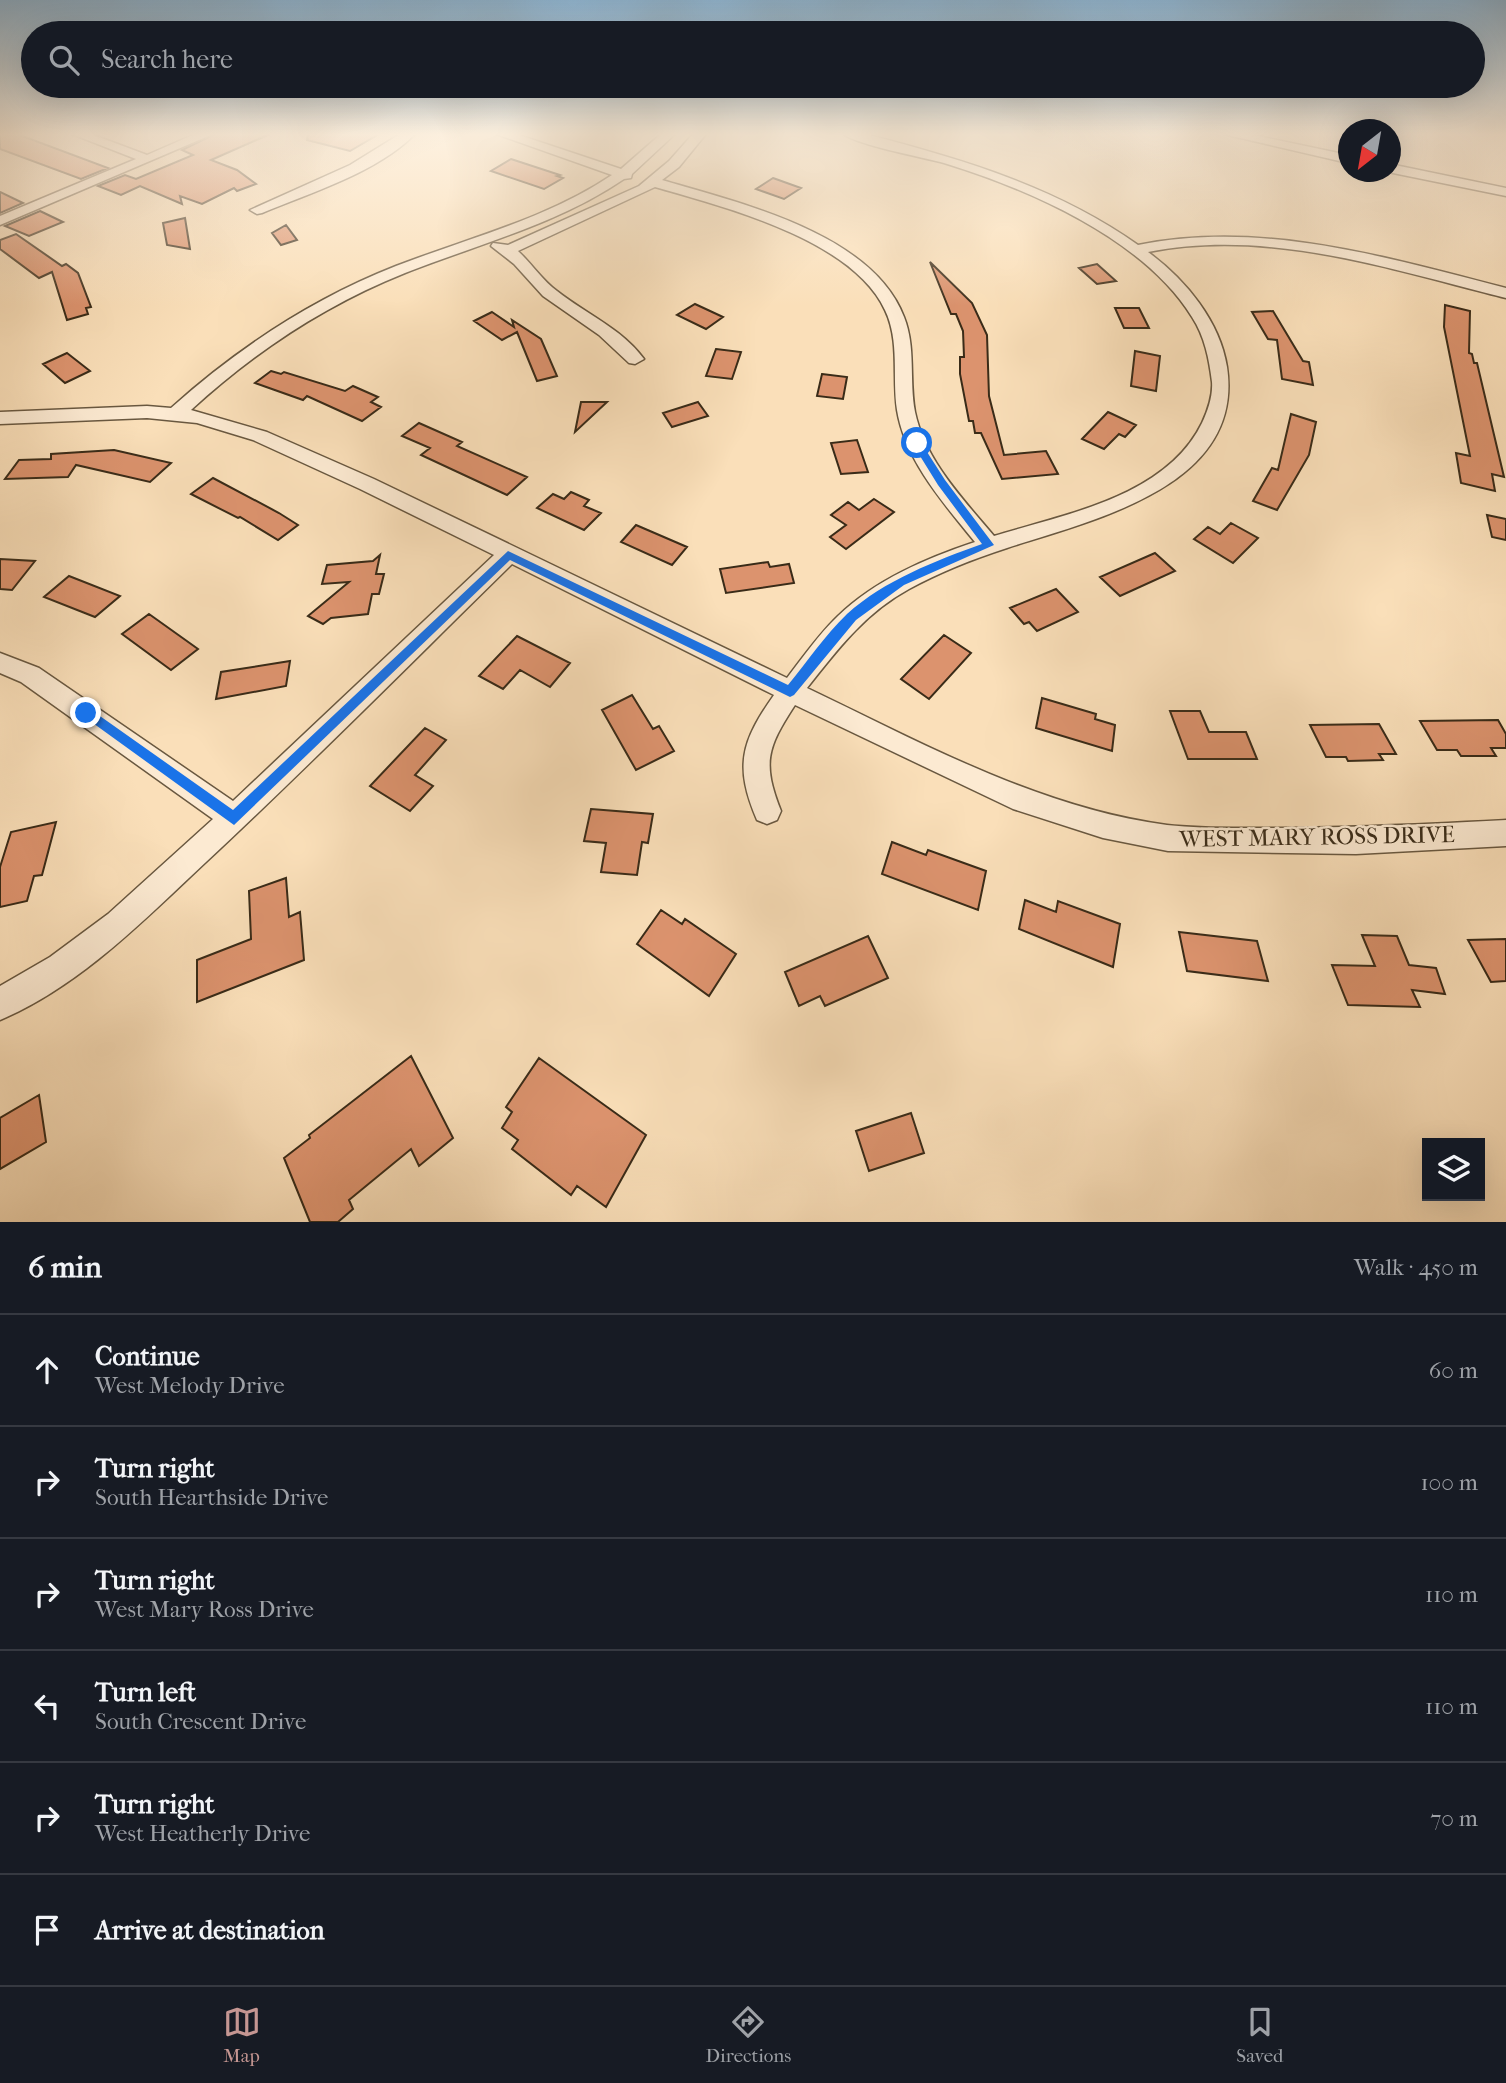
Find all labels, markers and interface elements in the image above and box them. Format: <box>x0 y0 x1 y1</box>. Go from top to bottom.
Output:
search box <box>21 21 1485 98</box>
icon: search <box>45 41 83 79</box>
text: Search here <box>101 44 233 75</box>
north arrow <box>1338 119 1401 182</box>
route start <box>901 427 932 458</box>
route end <box>70 697 101 728</box>
street label: WEST MARY ROSS DRIVE <box>1178 821 1455 853</box>
map controls <box>1422 1138 1485 1201</box>
button: layers <box>1422 1138 1485 1201</box>
text: 6 min <box>28 1250 102 1285</box>
text: Walk · 450 m <box>1354 1254 1478 1281</box>
text: Continue <box>95 1341 200 1372</box>
icon: ahead <box>28 1351 66 1389</box>
text: 60 m <box>1429 1357 1478 1384</box>
text: West Melody Drive <box>95 1372 285 1399</box>
text: Turn right <box>95 1453 215 1484</box>
icon: right <box>28 1463 66 1501</box>
text: 100 m <box>1420 1469 1478 1496</box>
text: South Hearthside Drive <box>95 1484 328 1511</box>
text: Turn right <box>95 1565 215 1596</box>
icon: right <box>28 1575 66 1613</box>
text: 110 m <box>1425 1581 1478 1608</box>
text: West Mary Ross Drive <box>95 1596 314 1623</box>
text: Turn left <box>95 1677 196 1708</box>
icon: left <box>28 1687 66 1725</box>
text: 110 m <box>1425 1693 1478 1720</box>
text: South Crescent Drive <box>95 1708 306 1735</box>
text: Turn right <box>95 1789 215 1820</box>
icon: right <box>28 1799 66 1837</box>
text: 70 m <box>1430 1805 1478 1832</box>
text: West Heatherly Drive <box>95 1820 310 1847</box>
icon: arrive <box>28 1911 66 1949</box>
text: Arrive at destination <box>95 1915 325 1946</box>
tab: Map <box>223 2003 261 2067</box>
tab: Directions <box>706 2003 791 2067</box>
tab: Saved <box>1236 2003 1283 2067</box>

